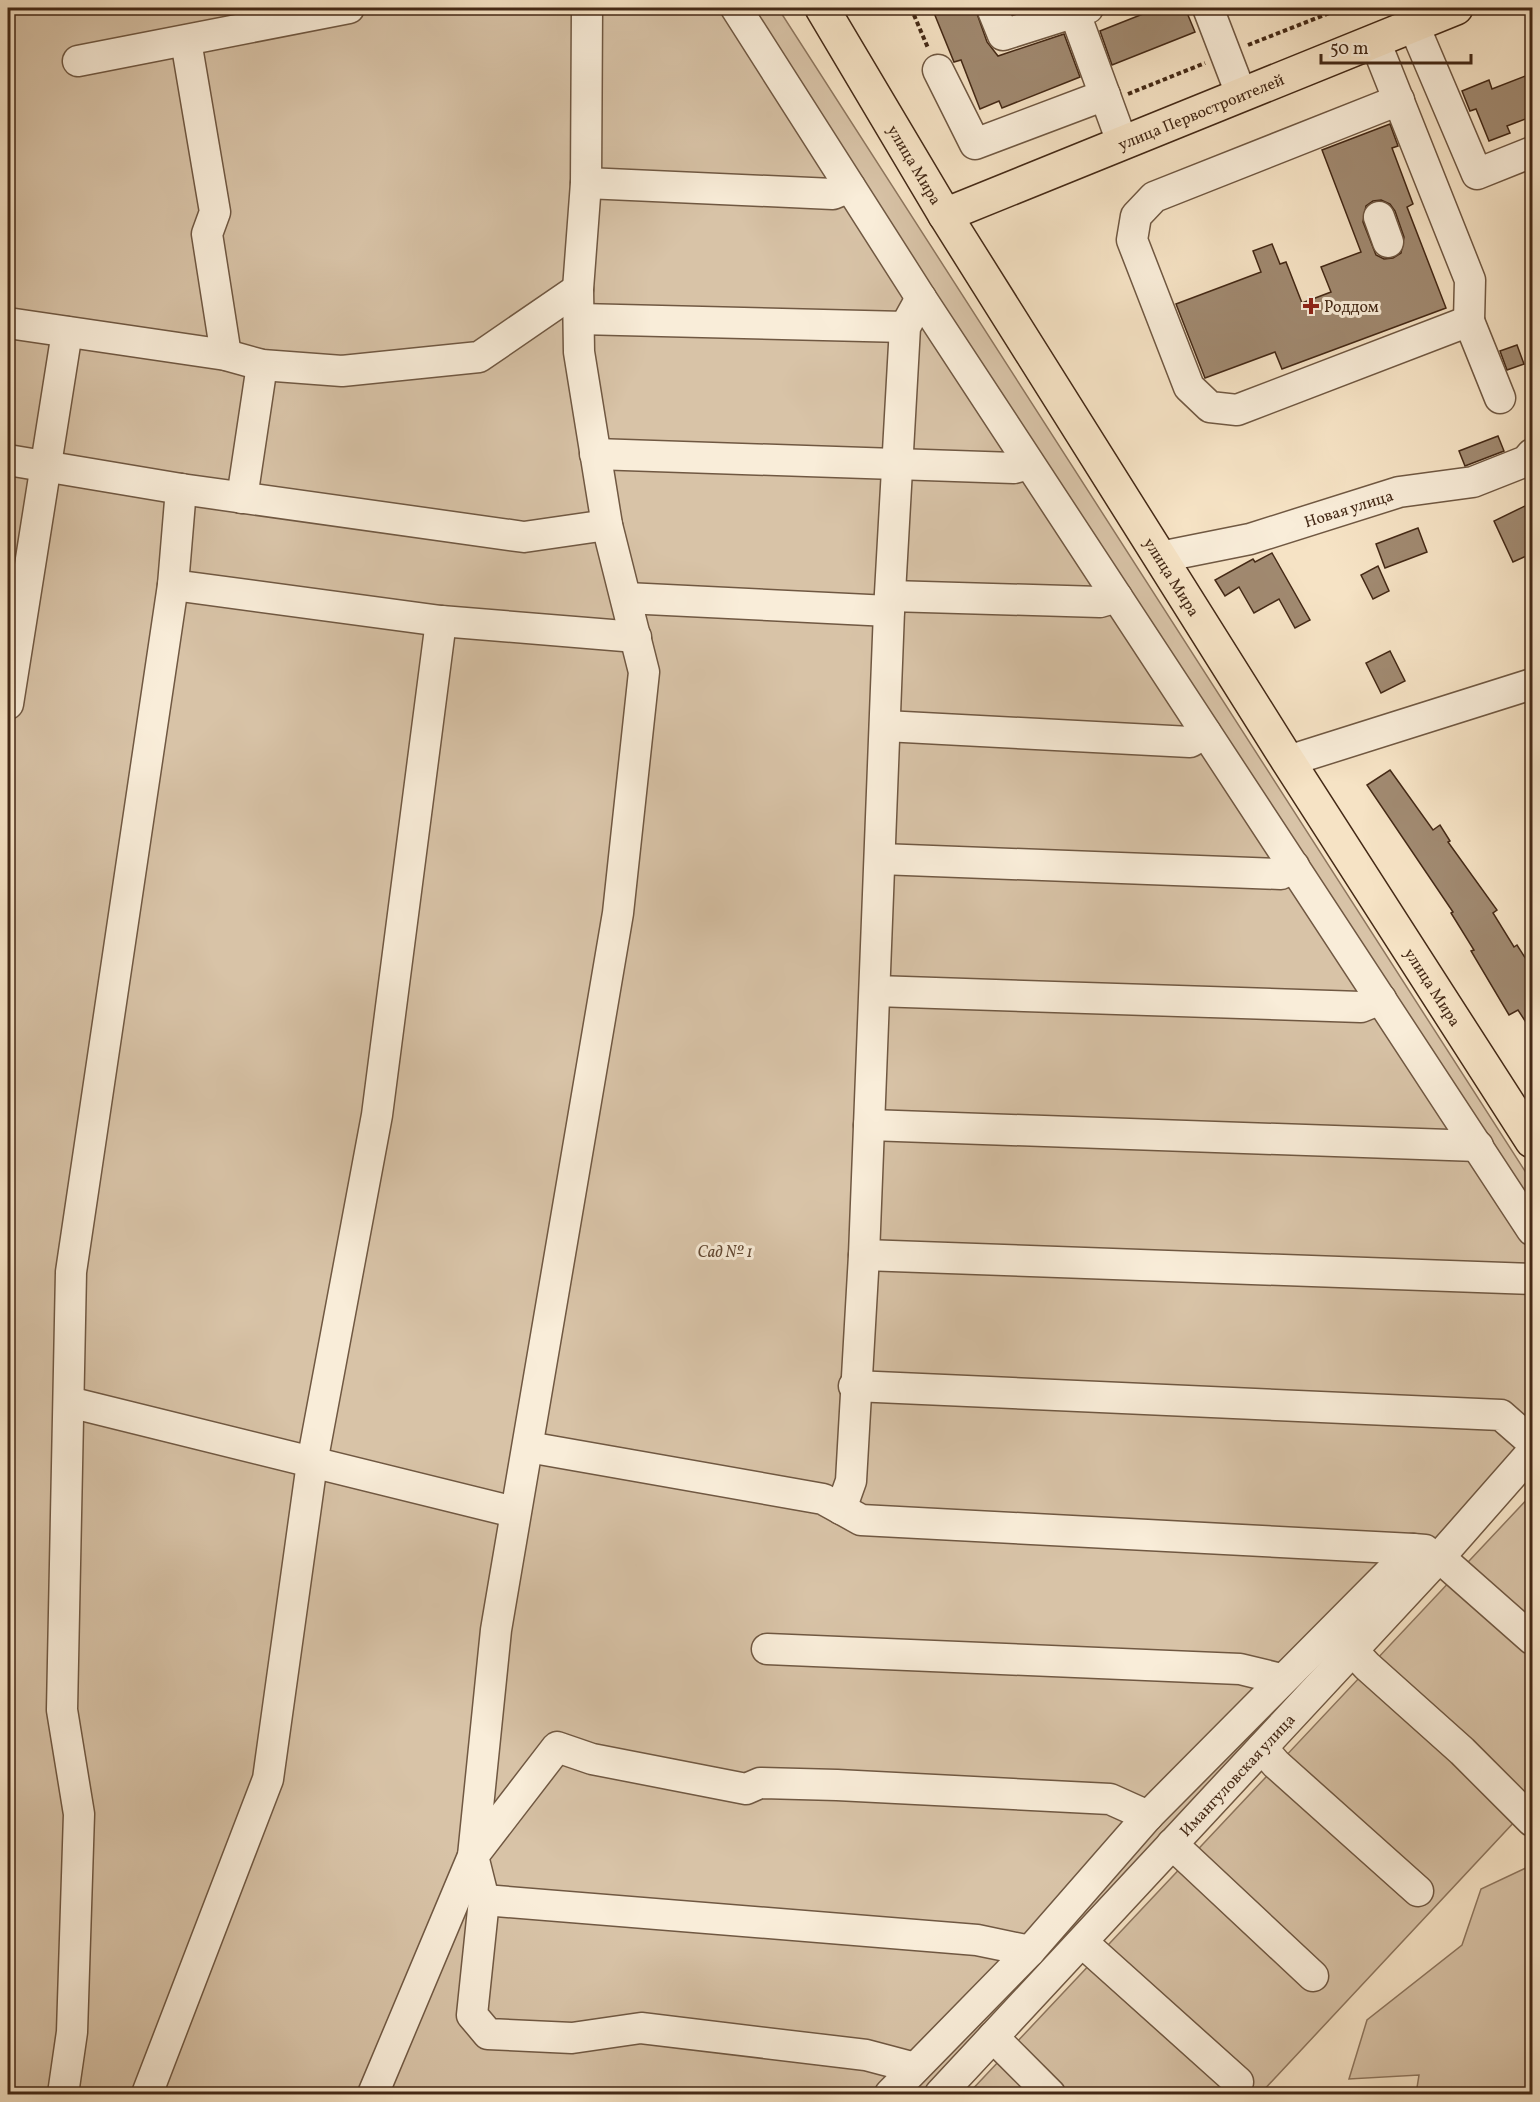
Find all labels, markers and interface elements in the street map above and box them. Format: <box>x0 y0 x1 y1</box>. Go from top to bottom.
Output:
scale bar <box>1321 27 1471 65</box>
text: 50 m <box>1330 37 1369 62</box>
street label: улица Первостроителей <box>1115 70 1288 157</box>
street label: улица Мира <box>881 121 946 210</box>
marker: Роддом <box>1302 297 1320 315</box>
place label: Роддом <box>1324 297 1379 319</box>
street label: Новая улица <box>1302 485 1396 534</box>
street label: улица Мира <box>1137 534 1204 622</box>
street label: улица Мира <box>1398 944 1465 1032</box>
park label: Сад № 1 <box>698 1242 752 1264</box>
street label: Имангуловская улица <box>1176 1710 1301 1842</box>

